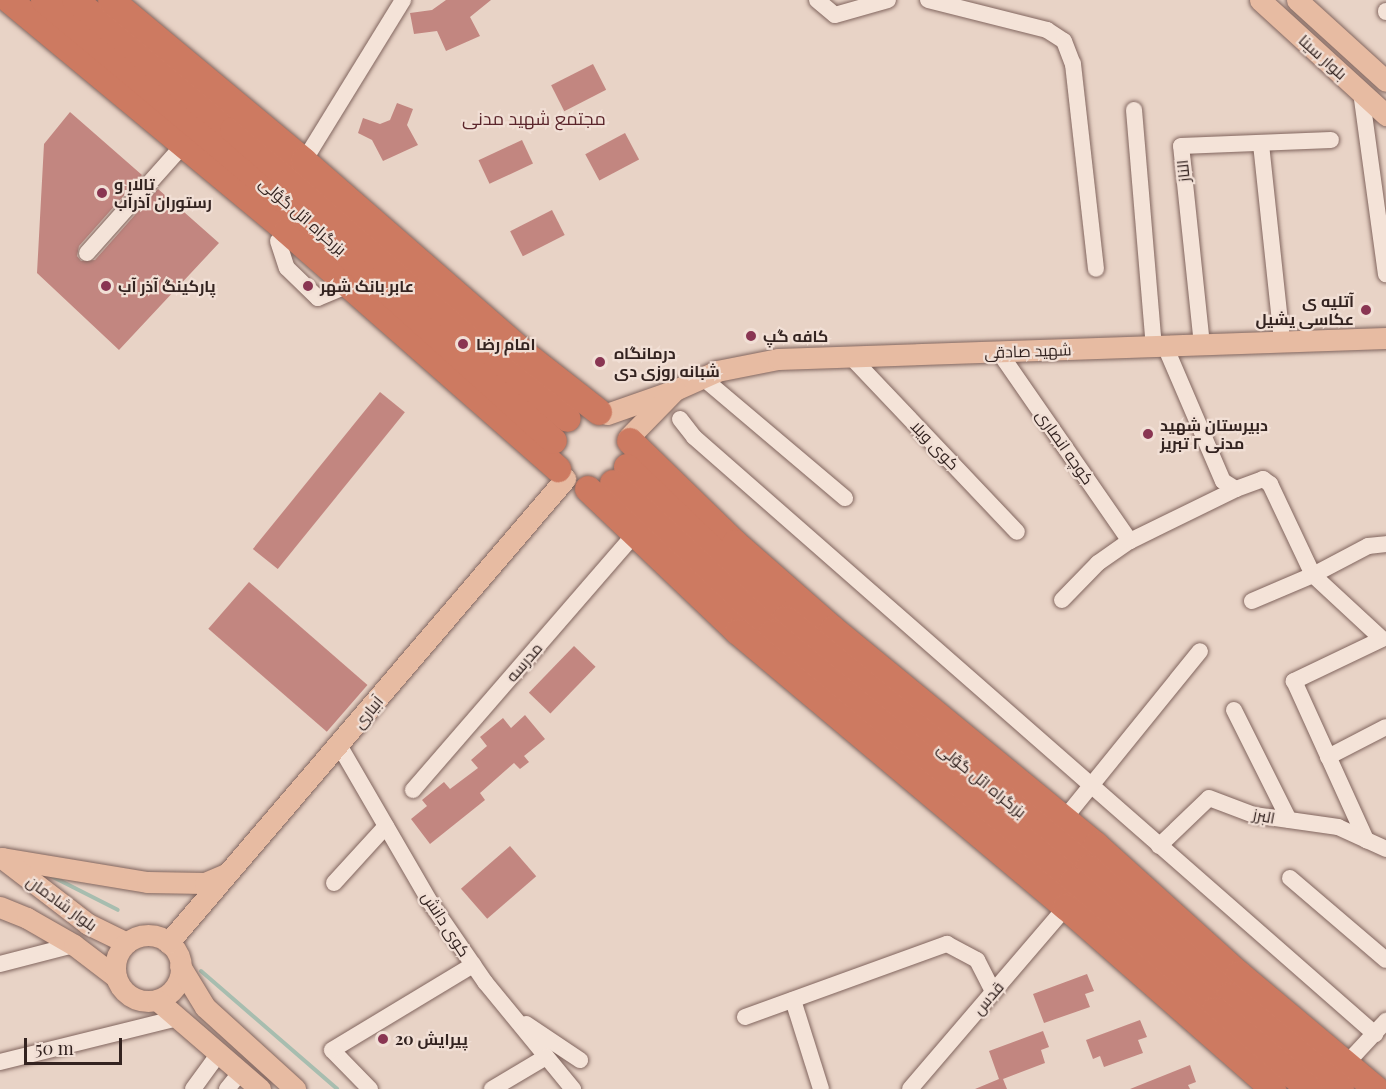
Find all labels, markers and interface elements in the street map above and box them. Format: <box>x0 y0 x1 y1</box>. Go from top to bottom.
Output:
street label: بلوار سینا <box>1295 30 1351 84</box>
district label: مجتمع شهید مدنی <box>462 107 606 129</box>
street label: الناز <box>1172 159 1194 183</box>
street label: بزرگراه ائل گؤلی <box>256 173 350 259</box>
place label: تالار و رستوران آذرآب <box>114 174 212 212</box>
marker: تالار و رستوران آذرآب <box>95 186 109 200</box>
place label: پارکینگ آذر آب <box>118 276 216 296</box>
place label: عابر بانک شهر <box>320 276 414 296</box>
marker: پارکینگ آذر آب <box>99 279 113 293</box>
marker: عابر بانک شهر <box>301 279 315 293</box>
place label: آتلیه ی عکاسی یشیل <box>1256 291 1354 329</box>
marker: آتلیه ی عکاسی یشیل <box>1359 303 1373 317</box>
place label: کافه گپ <box>763 326 828 346</box>
marker: کافه گپ <box>744 329 758 343</box>
place label: امام رضا <box>476 334 535 354</box>
marker: امام رضا <box>454 335 472 353</box>
street label: شهید صادقی <box>984 340 1072 362</box>
place label: درمانگاه شبانه روزی دی <box>614 343 720 381</box>
marker: درمانگاه شبانه روزی دی <box>591 353 609 371</box>
street label: کوچه انصاری <box>1032 406 1098 488</box>
place label: دبیرستان شهید مدنی ۲ تبریز <box>1160 415 1268 453</box>
street label: کوی ویلا <box>907 416 963 474</box>
marker: دبیرستان شهید مدنی ۲ تبریز <box>1141 427 1155 441</box>
street label: مدرسه <box>502 639 546 685</box>
street label: آبیاری <box>349 692 387 732</box>
street label: بزرگراه ائل گؤلی <box>934 738 1030 822</box>
street label: البرز <box>1251 804 1277 828</box>
street label: بلوار شادمان <box>23 871 101 935</box>
street label: کوی دانش <box>418 888 474 960</box>
street label: قدس <box>968 977 1008 1019</box>
scale bar <box>27 1026 124 1064</box>
place label: پیرایش 20 <box>395 1029 468 1049</box>
marker: پیرایش 20 <box>376 1032 390 1046</box>
text: 50 m <box>35 1036 74 1060</box>

